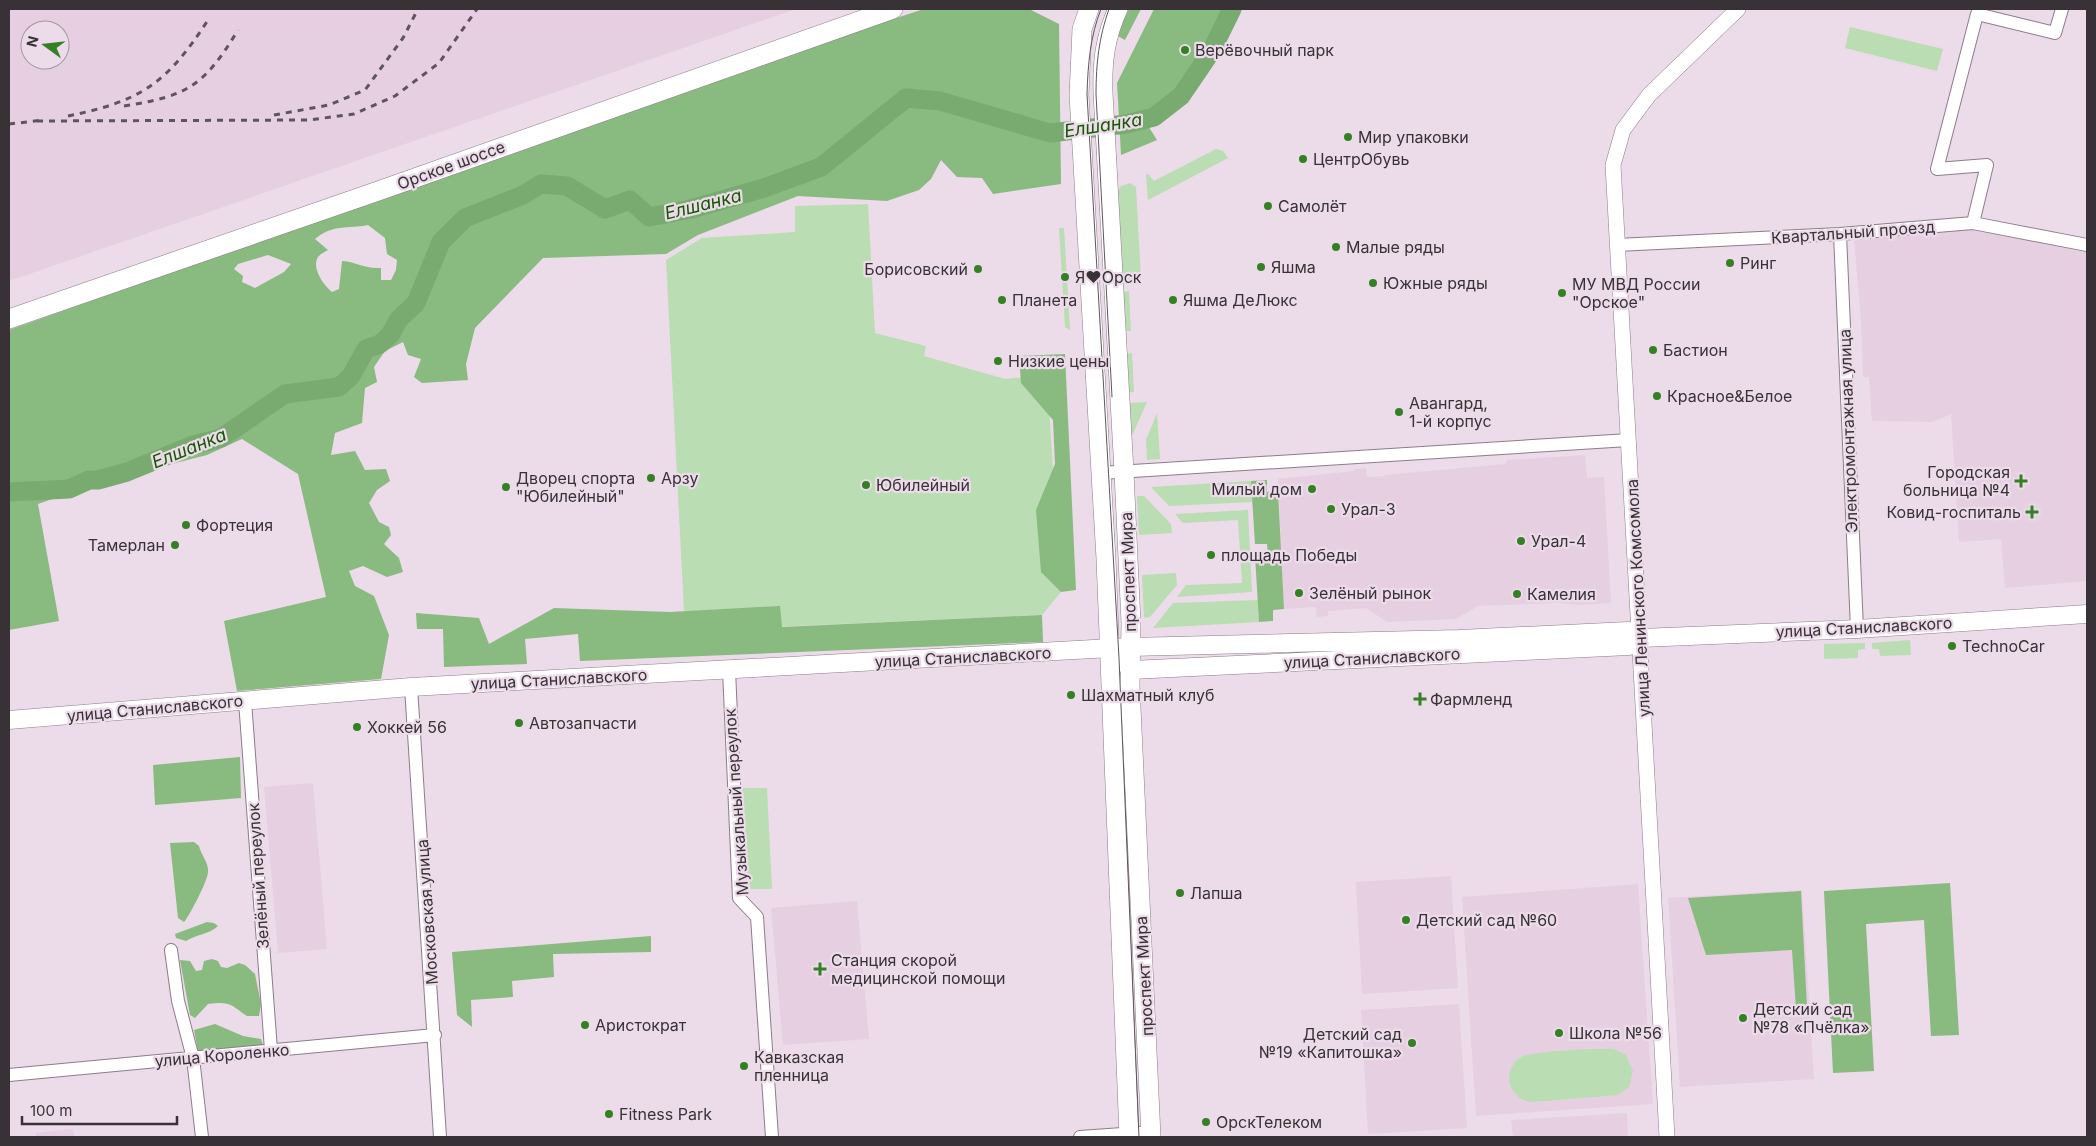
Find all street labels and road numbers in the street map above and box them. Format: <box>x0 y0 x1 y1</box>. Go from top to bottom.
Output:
street label: Орское шоссе <box>394 136 508 194</box>
street label: Квартальный проезд <box>1770 216 1936 248</box>
street label: Электромонтажная улица <box>1834 329 1862 533</box>
street label: улица Ленинского Комсомола <box>1622 478 1654 718</box>
street label: проспект Мира <box>1116 512 1140 632</box>
street label: улица Станиславского <box>1775 612 1953 642</box>
street label: улица Станиславского <box>874 642 1052 672</box>
street label: улица Станиславского <box>1283 643 1461 673</box>
street label: улица Станиславского <box>470 664 648 694</box>
street label: улица Станиславского <box>66 690 244 726</box>
street label: Музыкальный переулок <box>719 708 753 896</box>
street label: Зелёный переулок <box>243 802 273 950</box>
street label: Московская улица <box>412 839 442 985</box>
street label: проспект Мира <box>1131 915 1157 1037</box>
street label: улица Короленко <box>154 1039 290 1071</box>

